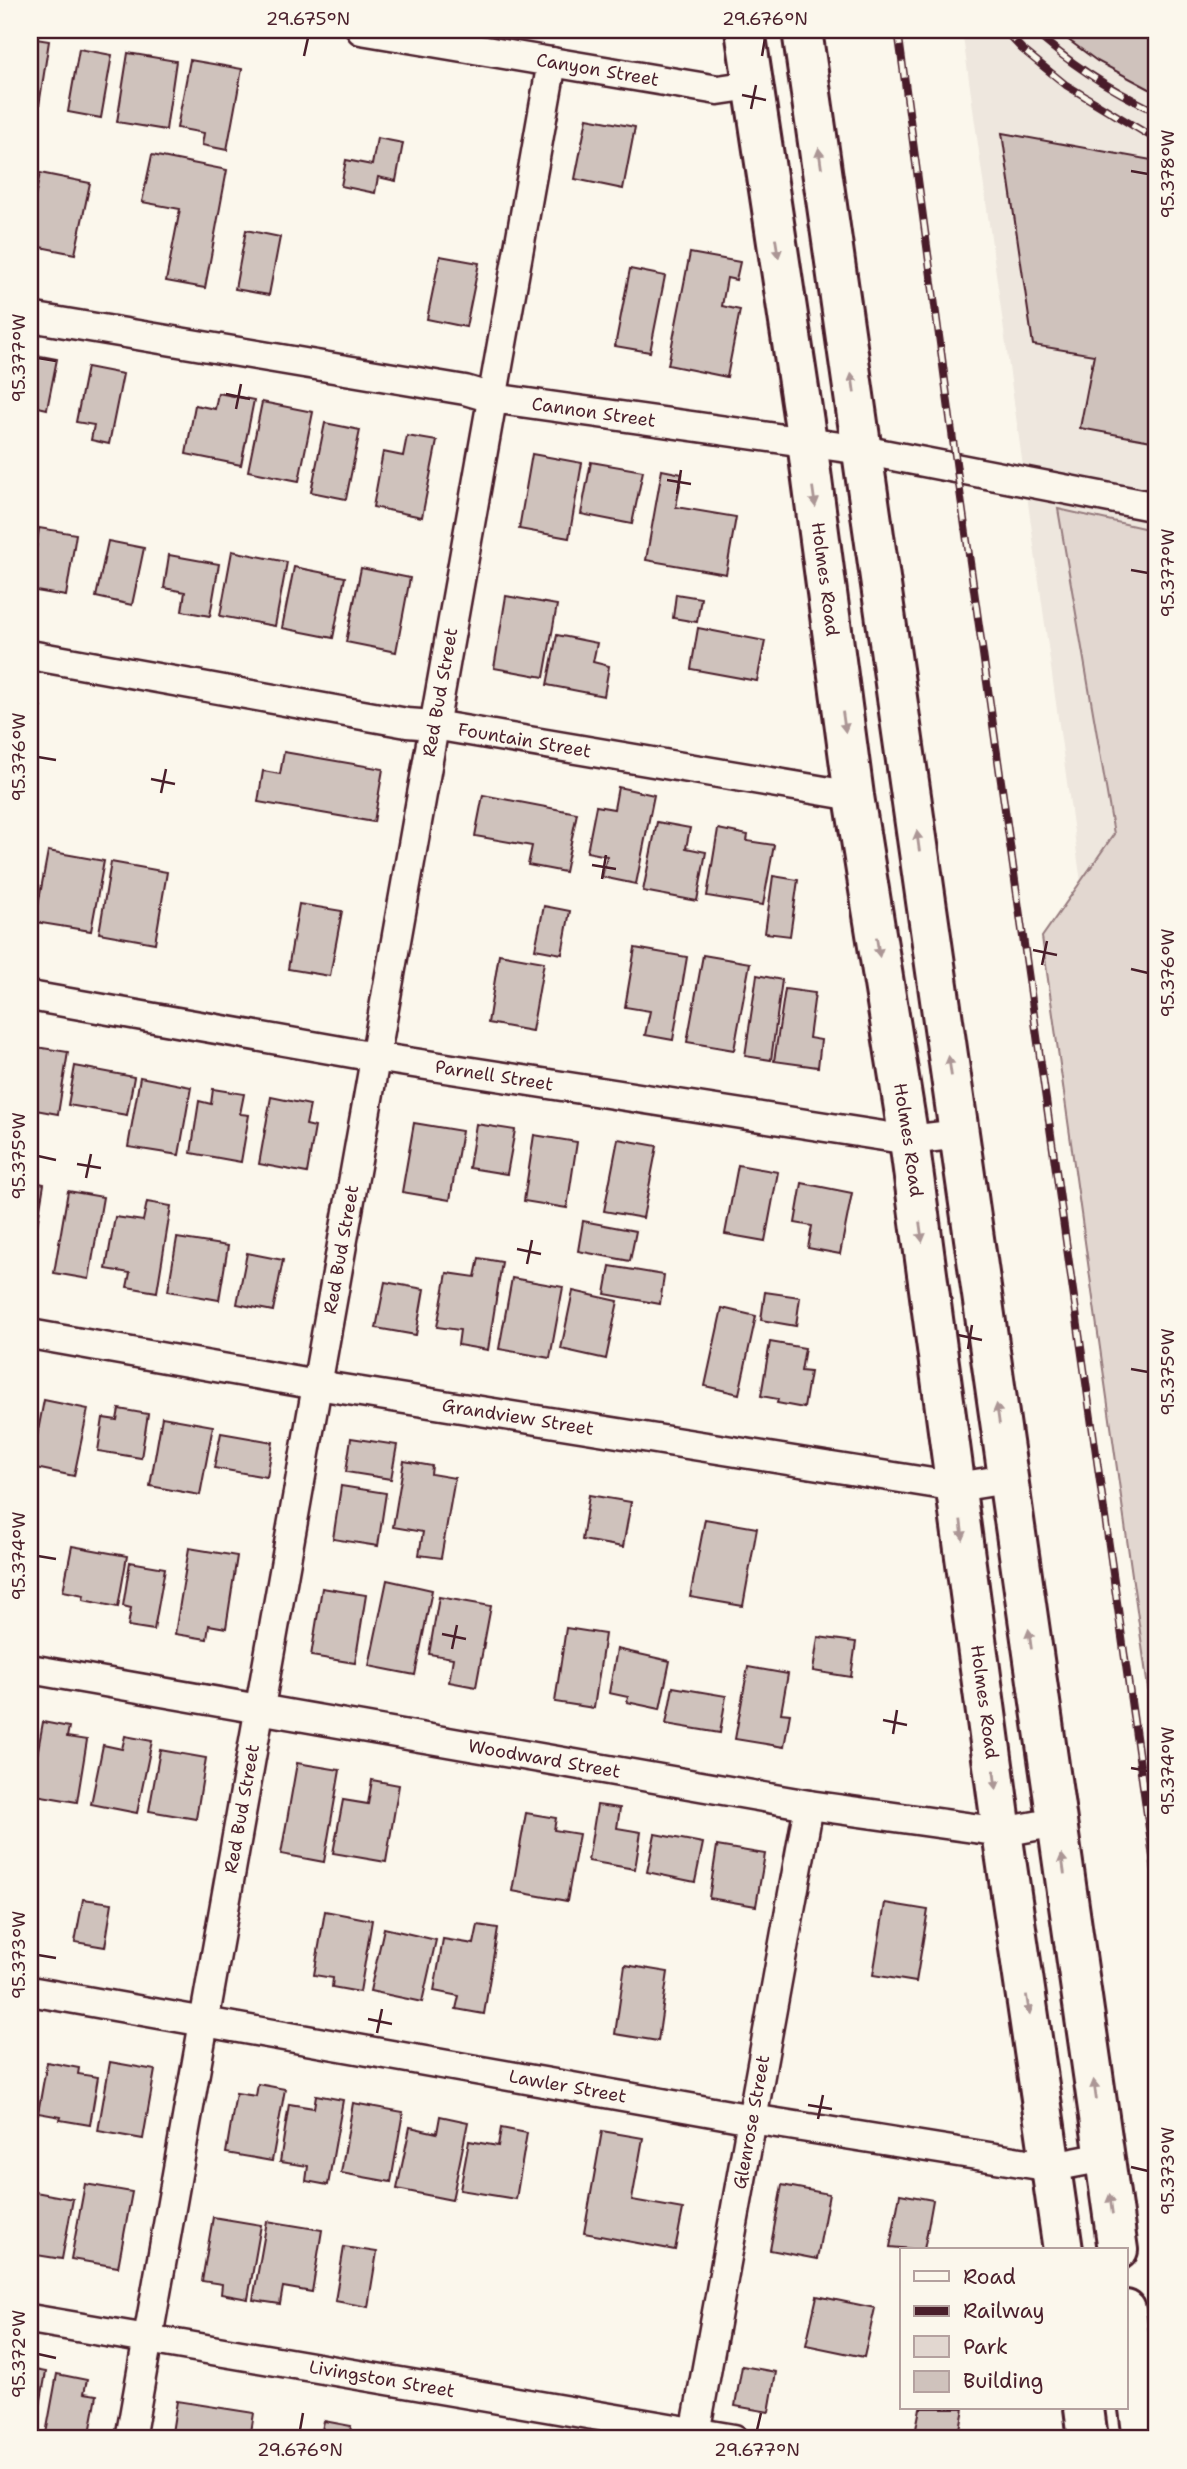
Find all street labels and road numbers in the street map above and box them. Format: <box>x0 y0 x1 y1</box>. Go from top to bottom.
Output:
street label: Canyon Street <box>534 48 661 92</box>
street label: Cannon Street <box>530 392 657 433</box>
street label: Holmes Road <box>806 521 845 638</box>
street label: Red Bud Street <box>417 626 463 759</box>
street label: Fountain Street <box>456 717 593 763</box>
street label: Parnell Street <box>433 1055 555 1097</box>
street label: Holmes Road <box>888 1081 929 1198</box>
street label: Red Bud Street <box>318 1183 364 1316</box>
street label: Grandview Street <box>440 1393 596 1441</box>
street label: Holmes Road <box>965 1643 1004 1760</box>
street label: Woodward Street <box>466 1734 622 1784</box>
street label: Red Bud Street <box>219 1742 265 1875</box>
street label: Glenrose Street <box>728 2053 775 2191</box>
street label: Lawler Street <box>507 2064 628 2109</box>
street label: Livingston Street <box>307 2355 457 2403</box>

